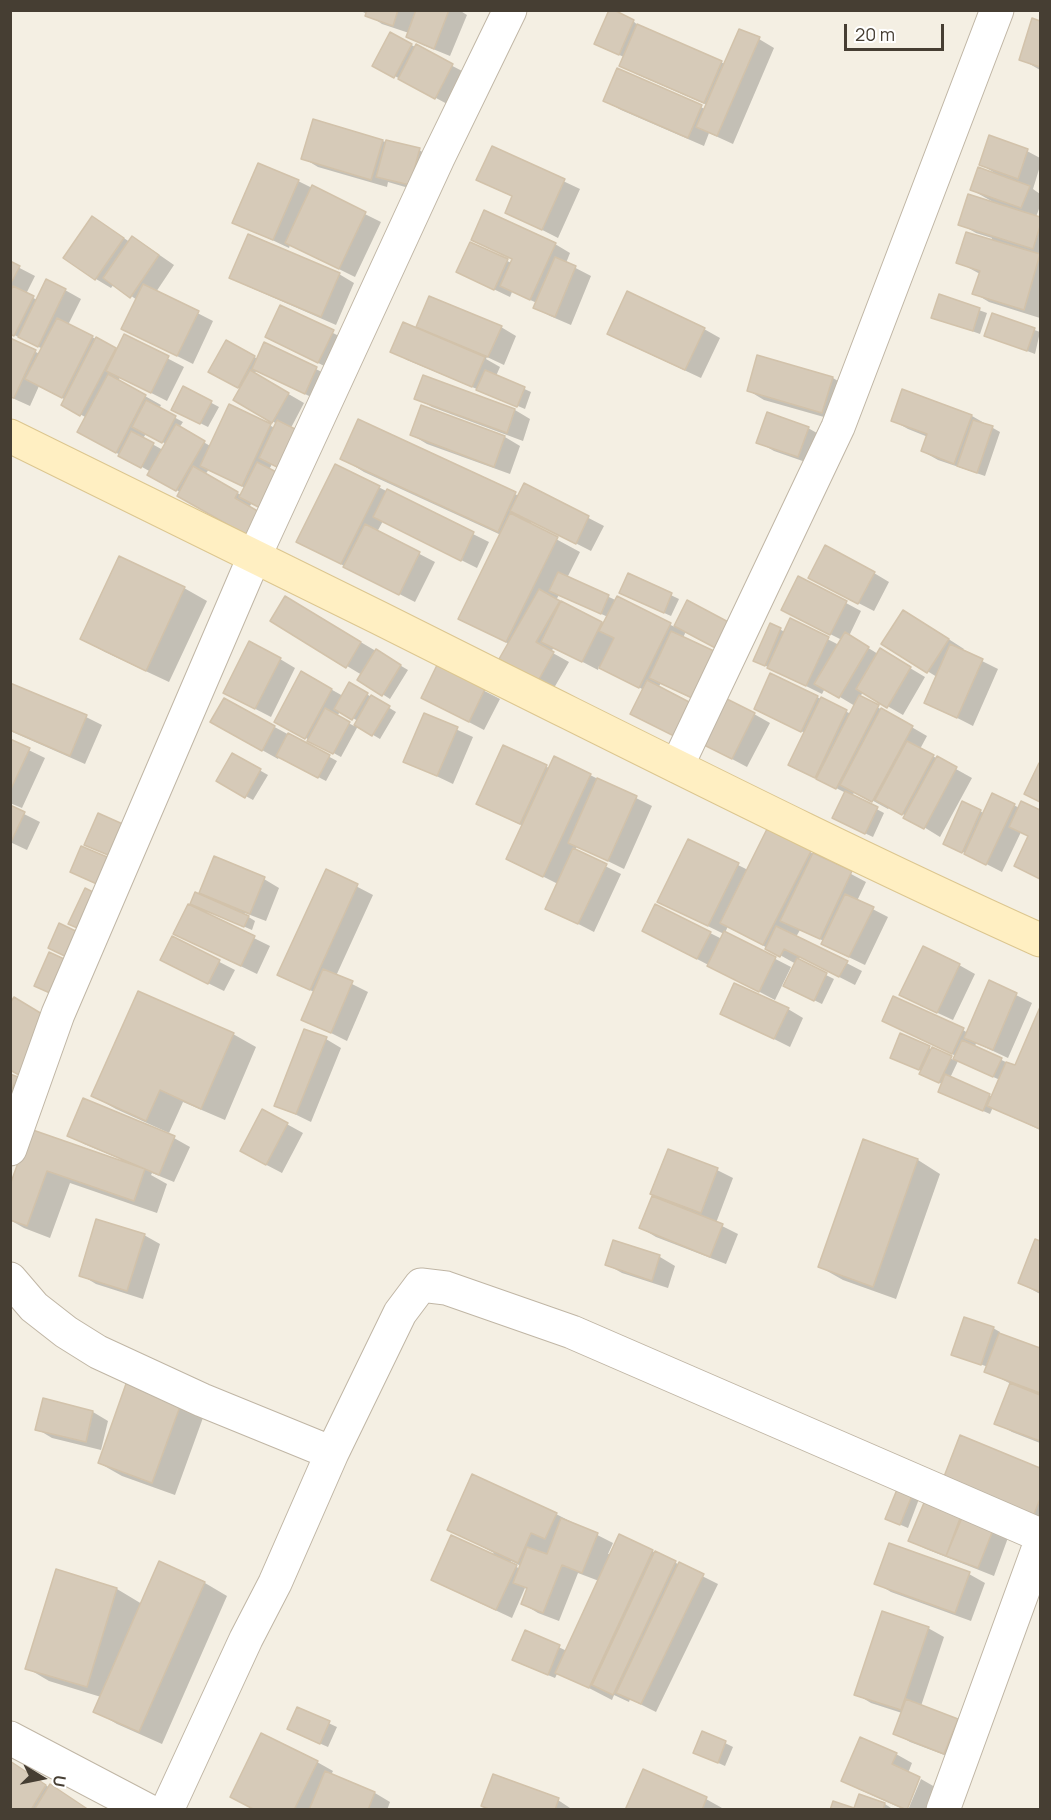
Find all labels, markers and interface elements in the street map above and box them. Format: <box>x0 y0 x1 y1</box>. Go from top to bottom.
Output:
scale bar <box>847 12 948 50</box>
text: 20 m <box>855 22 895 46</box>
north arrow <box>12 1748 72 1808</box>
text: U <box>48 1774 72 1789</box>

